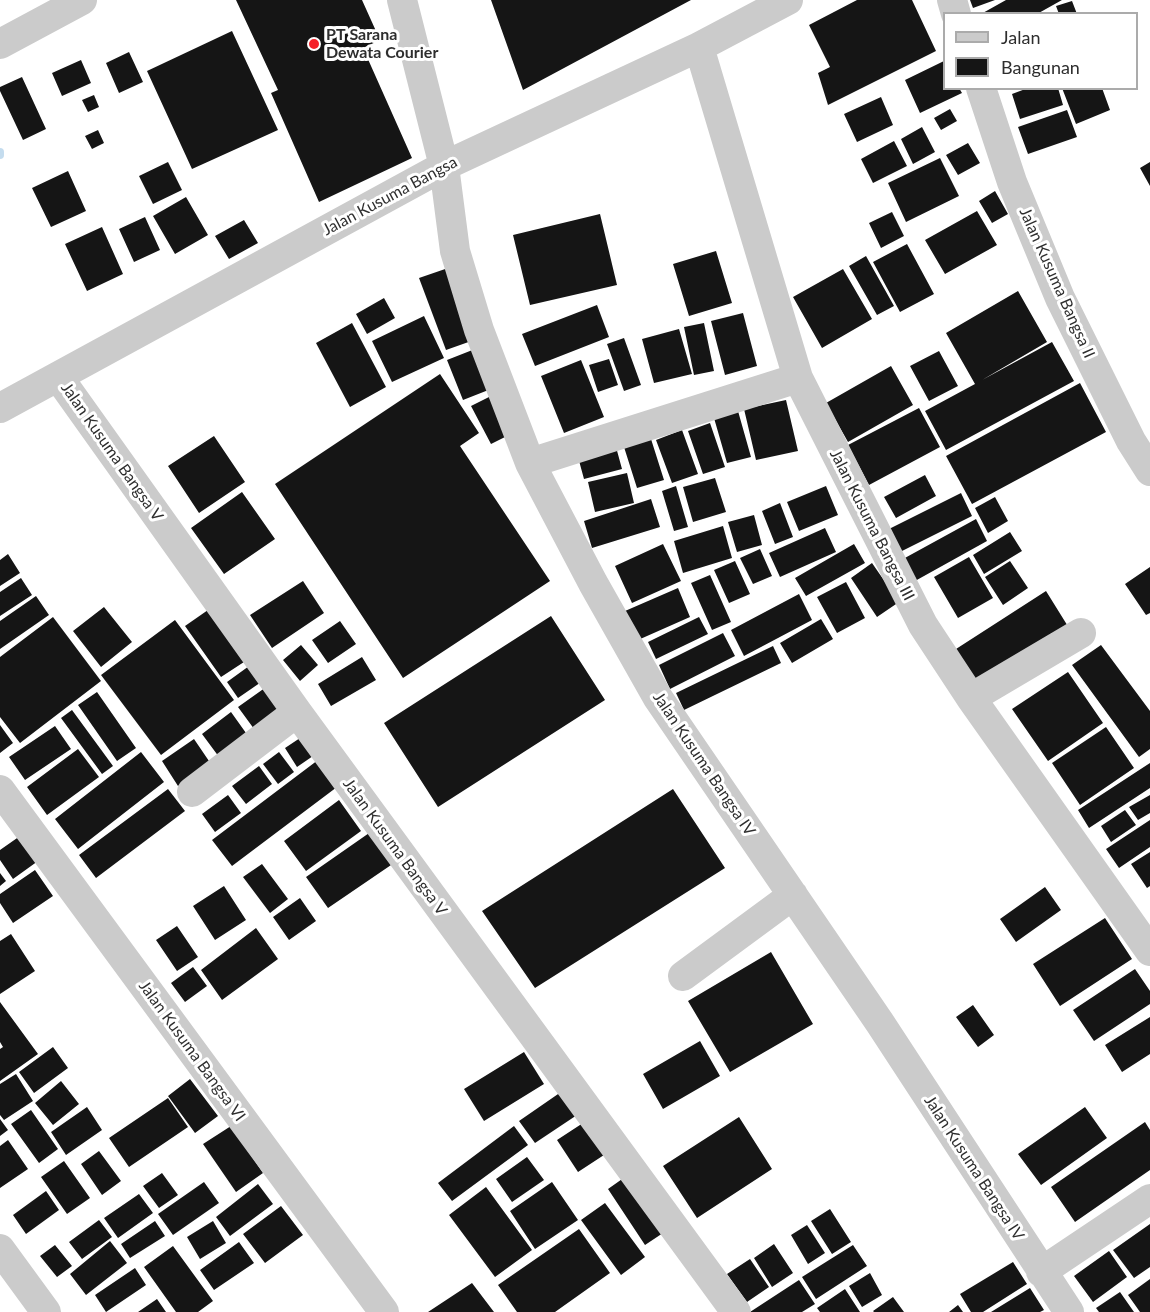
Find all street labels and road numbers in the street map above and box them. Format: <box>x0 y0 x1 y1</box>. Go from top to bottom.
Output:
street label: Jalan Kusuma Bangsa <box>319 152 461 240</box>
street label: Jalan Kusuma Bangsa II <box>1015 205 1099 361</box>
street label: Jalan Kusuma Bangsa V <box>57 379 167 525</box>
street label: Jalan Kusuma Bangsa III <box>826 446 918 604</box>
street label: Jalan Kusuma Bangsa IV <box>649 689 759 839</box>
street label: Jalan Kusuma Bangsa V <box>339 775 451 919</box>
street label: Jalan Kusuma Bangsa VI <box>135 977 249 1125</box>
street label: Jalan Kusuma Bangsa IV <box>920 1092 1028 1244</box>

